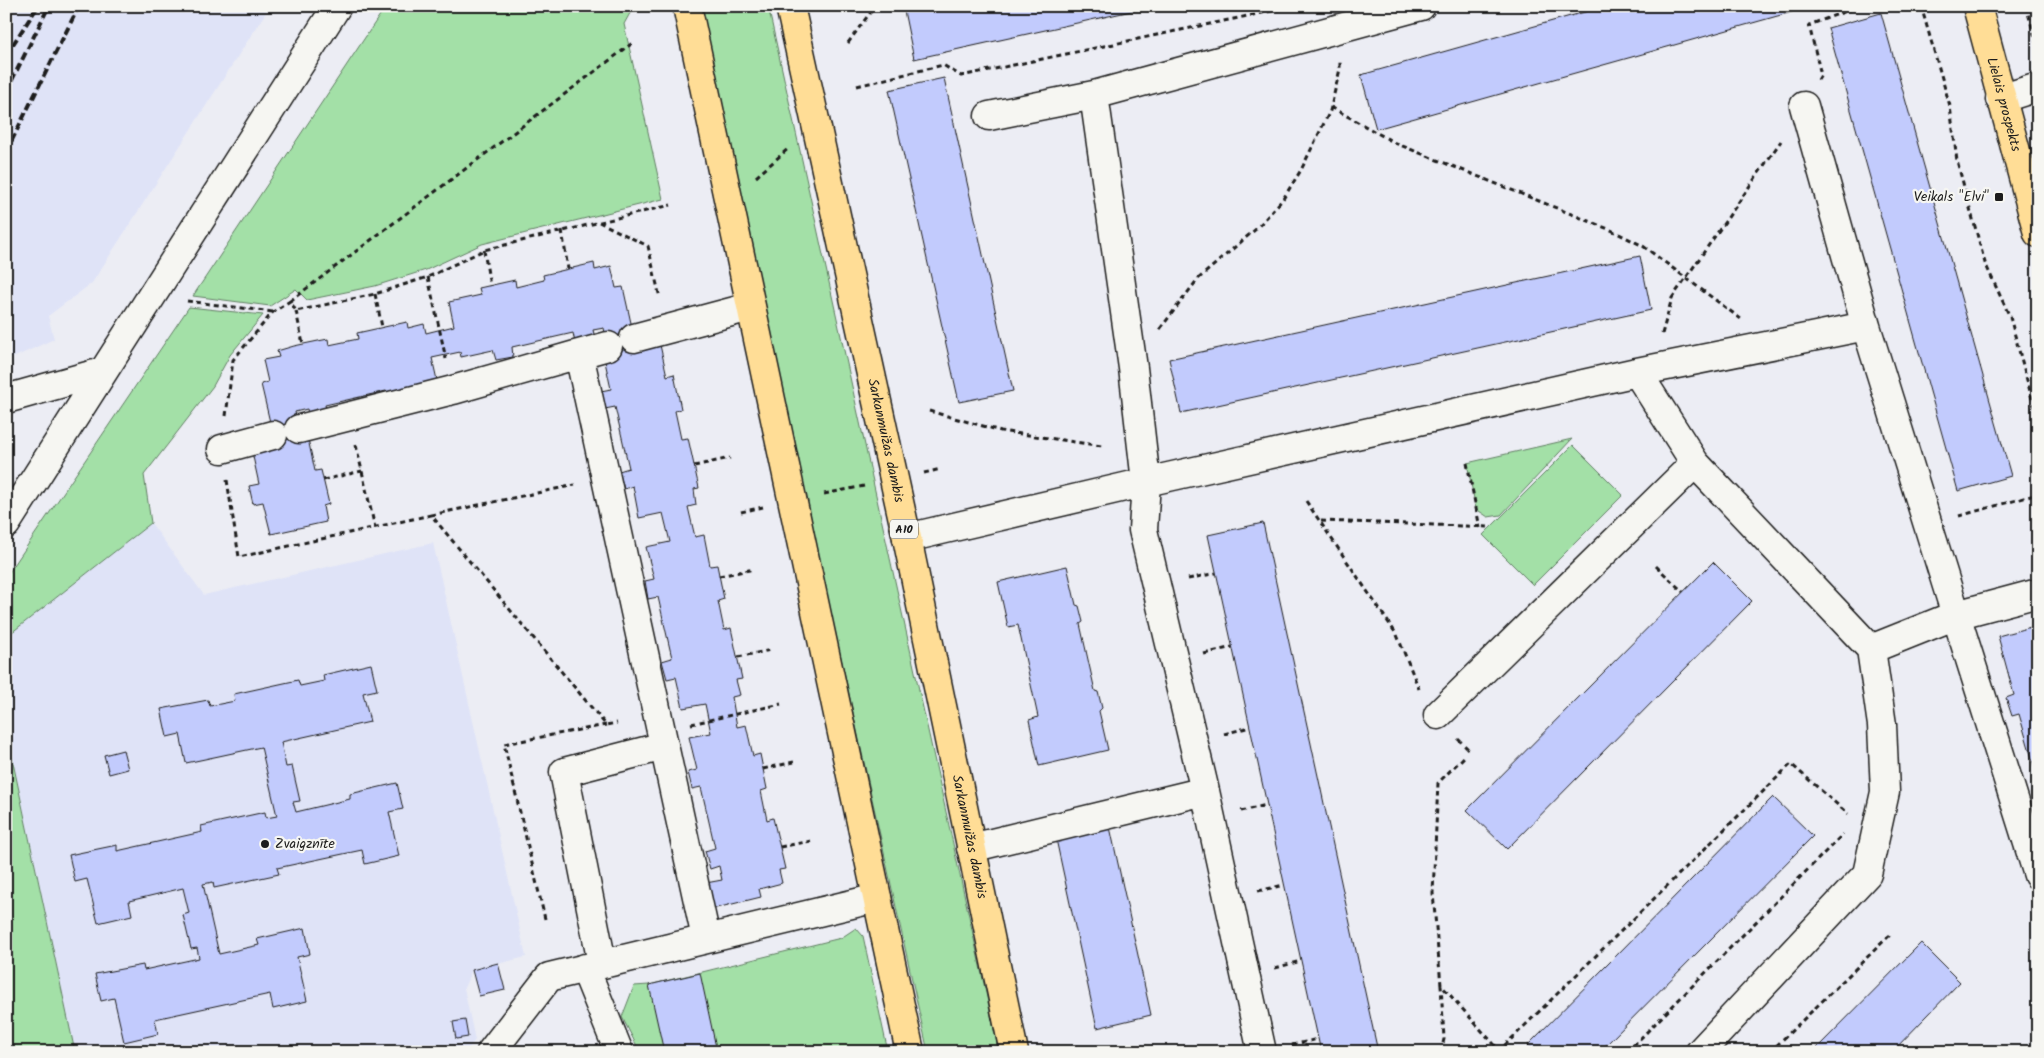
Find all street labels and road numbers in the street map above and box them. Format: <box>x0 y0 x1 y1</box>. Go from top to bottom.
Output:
street label: Lielais prospekts <box>1980 55 2027 154</box>
street label: Sarkanmuižas dambis <box>861 377 910 505</box>
road number: A10 <box>890 520 918 538</box>
street label: Sarkanmuižas dambis <box>946 773 993 901</box>

